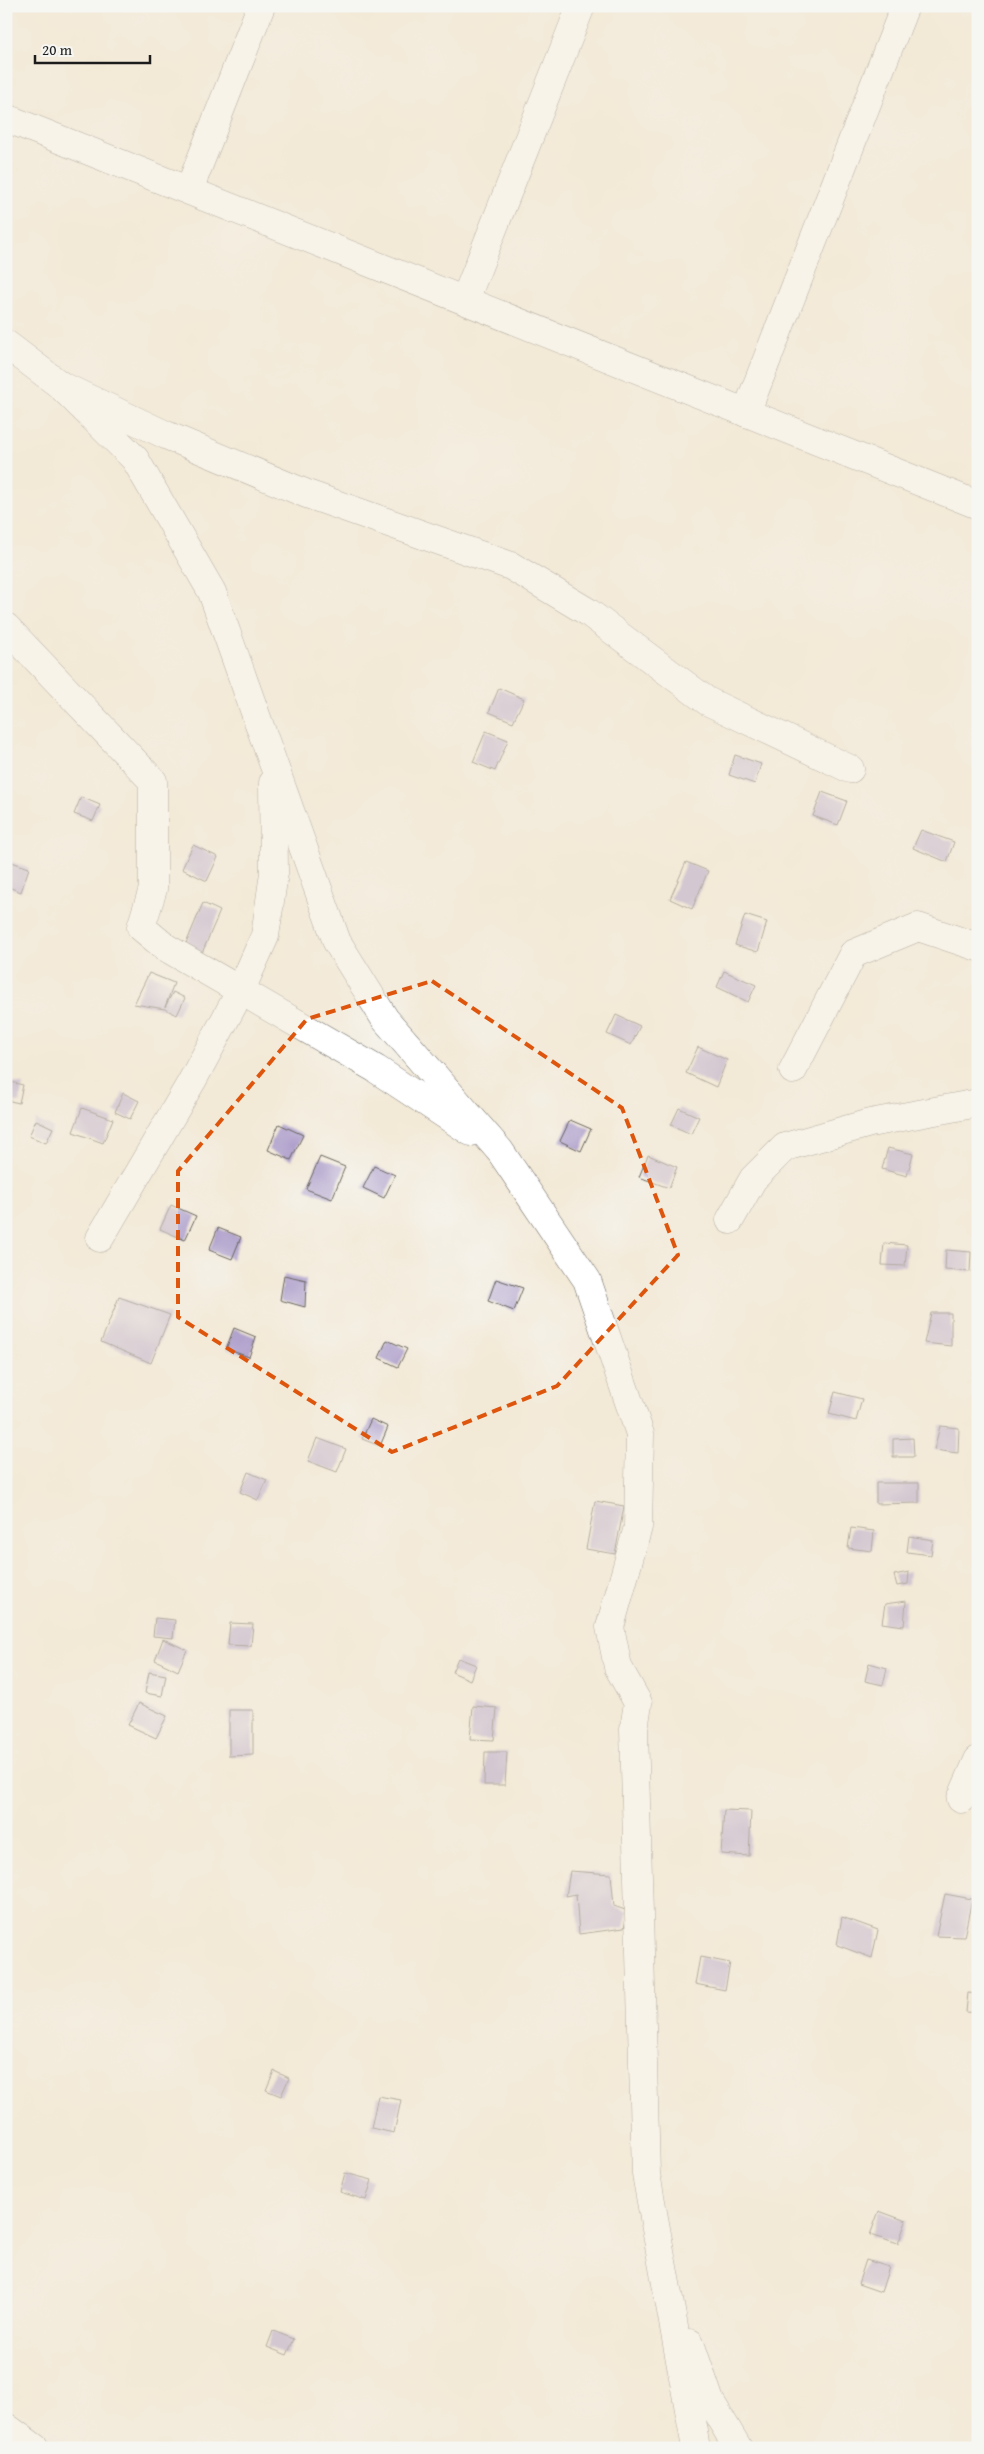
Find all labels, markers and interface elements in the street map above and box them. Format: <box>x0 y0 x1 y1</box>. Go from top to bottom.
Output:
scale bar <box>35 32 150 64</box>
text: 20 m <box>42 39 73 60</box>

